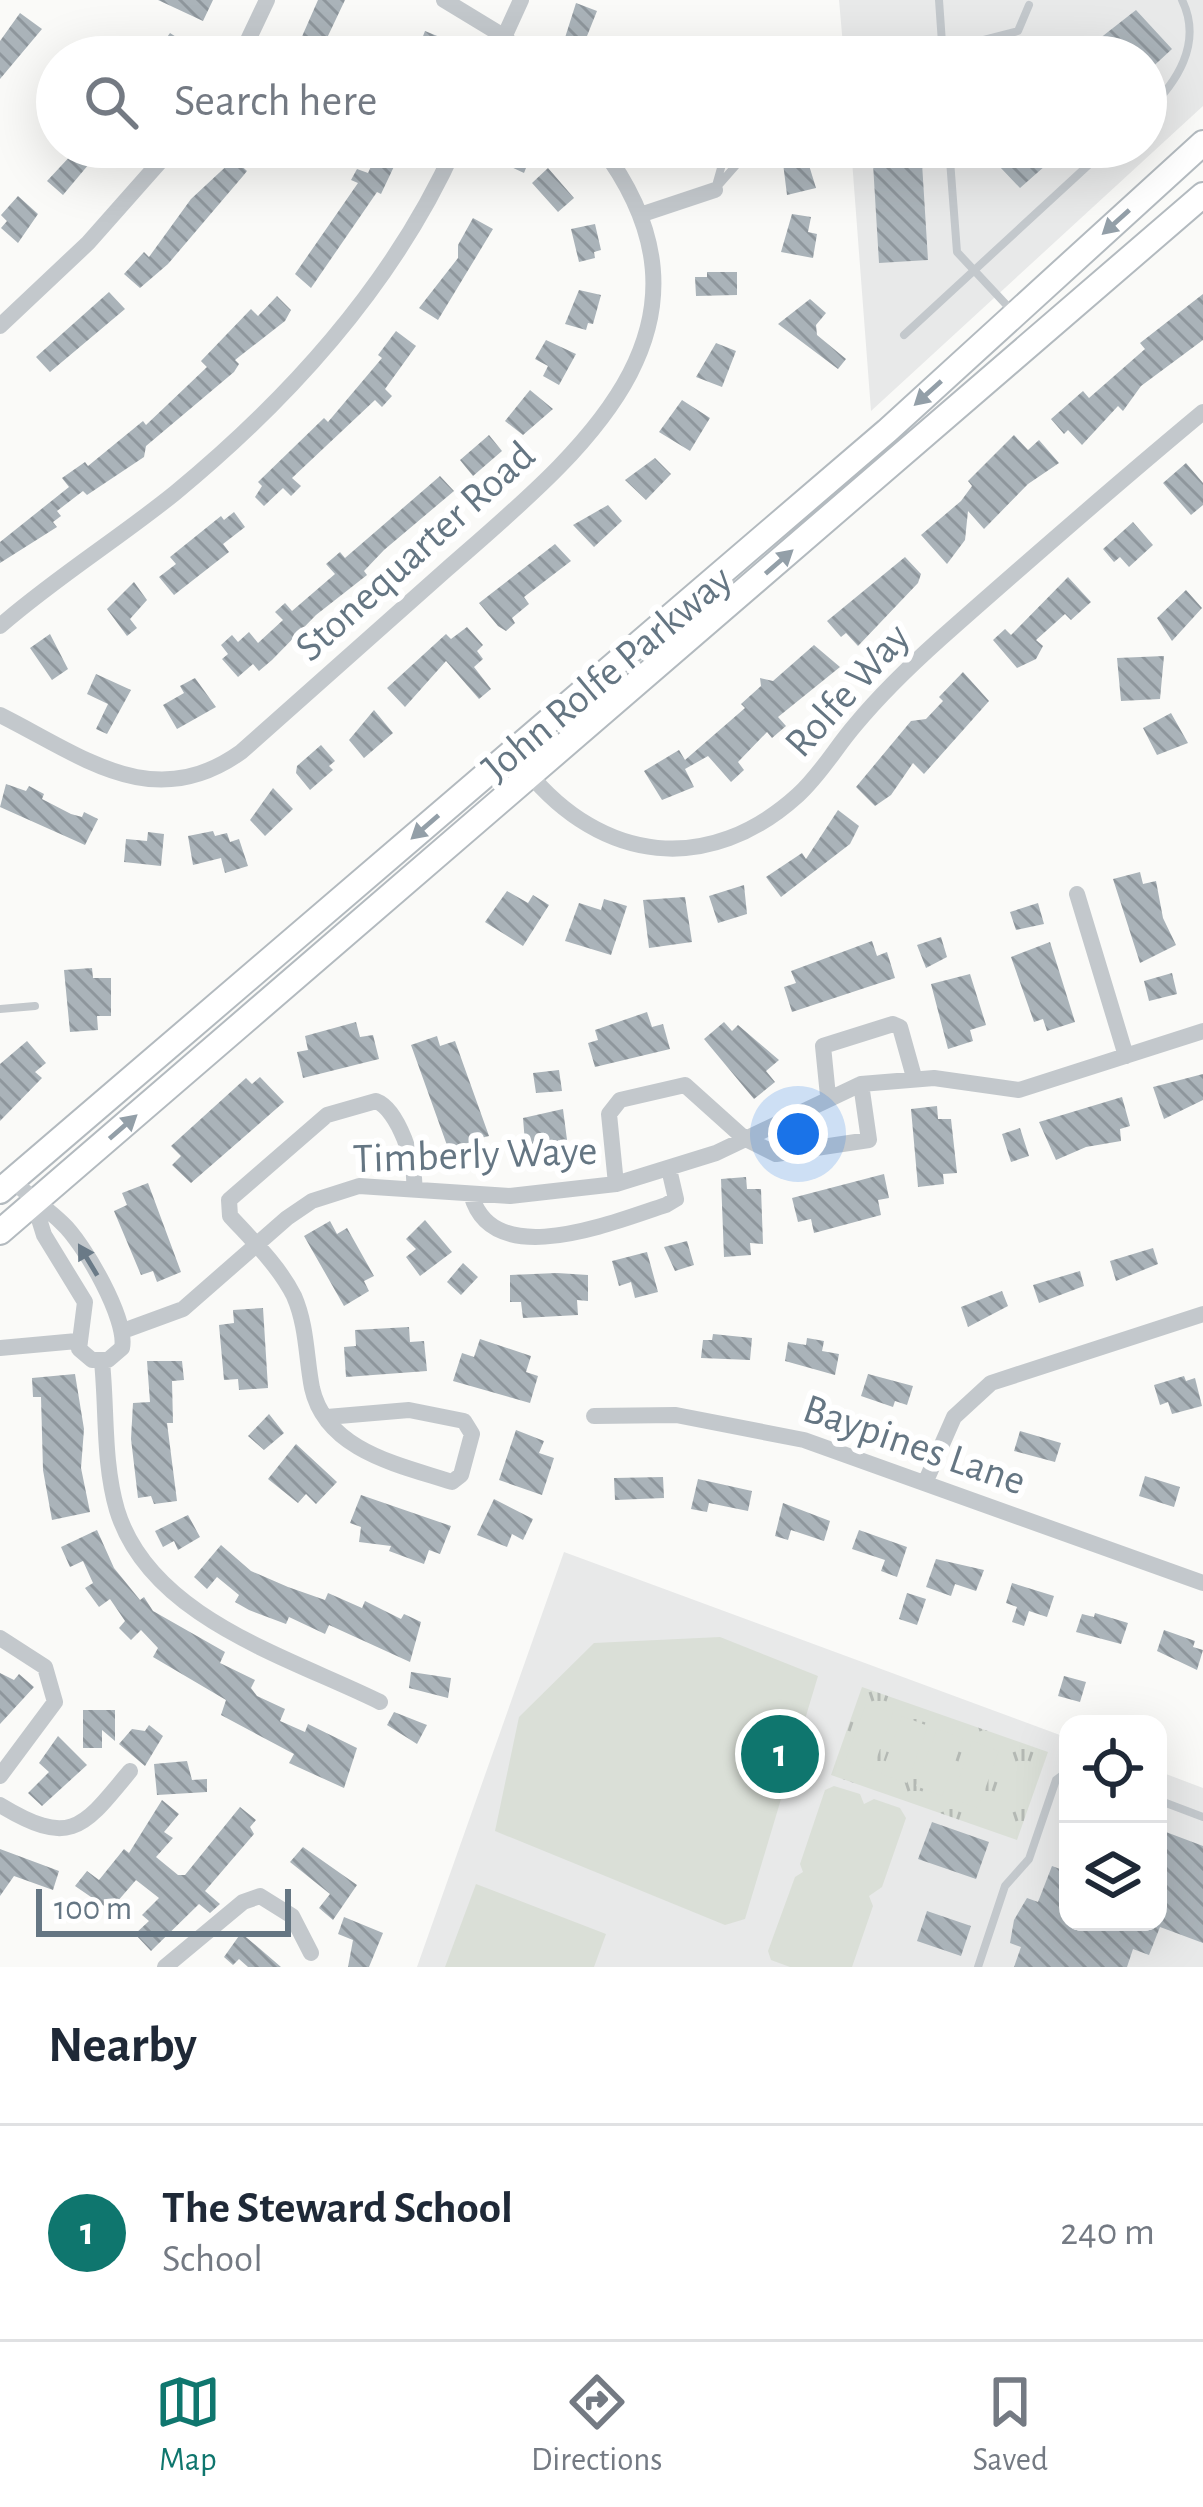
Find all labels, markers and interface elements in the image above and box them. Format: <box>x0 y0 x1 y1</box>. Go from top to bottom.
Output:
search box <box>36 36 1167 168</box>
icon: search <box>78 69 144 135</box>
text: Search here <box>174 79 377 124</box>
one-way arrow <box>1102 208 1131 235</box>
one-way arrow <box>914 379 943 406</box>
street label: Stonequarter Road <box>288 434 543 669</box>
one-way arrow <box>764 550 794 576</box>
street label: John Rolfe Parkway <box>475 558 740 790</box>
street label: Rolfe Way <box>777 616 918 765</box>
one-way arrow <box>410 813 440 839</box>
your location <box>768 1104 828 1164</box>
one-way arrow <box>108 1114 138 1141</box>
street label: Timberly Waye <box>352 1130 598 1180</box>
one-way arrow <box>78 1243 99 1277</box>
street label: Baypines Lane <box>798 1387 1031 1502</box>
pin: 1 <box>741 1709 819 1799</box>
map controls <box>1059 1715 1167 1931</box>
button: locate <box>1059 1715 1167 1823</box>
button: layers <box>1059 1823 1167 1931</box>
scale bar <box>36 1883 291 1936</box>
text: 100 m <box>54 1893 132 1926</box>
text: Nearby <box>48 2020 197 2071</box>
text: The Steward School <box>162 2186 513 2231</box>
text: 1 <box>80 2213 94 2252</box>
text: 240 m <box>1060 2213 1155 2252</box>
text: School <box>162 2240 263 2279</box>
tab: Map <box>155 2369 221 2481</box>
tab: Directions <box>531 2369 662 2481</box>
tab: Saved <box>972 2369 1048 2481</box>

